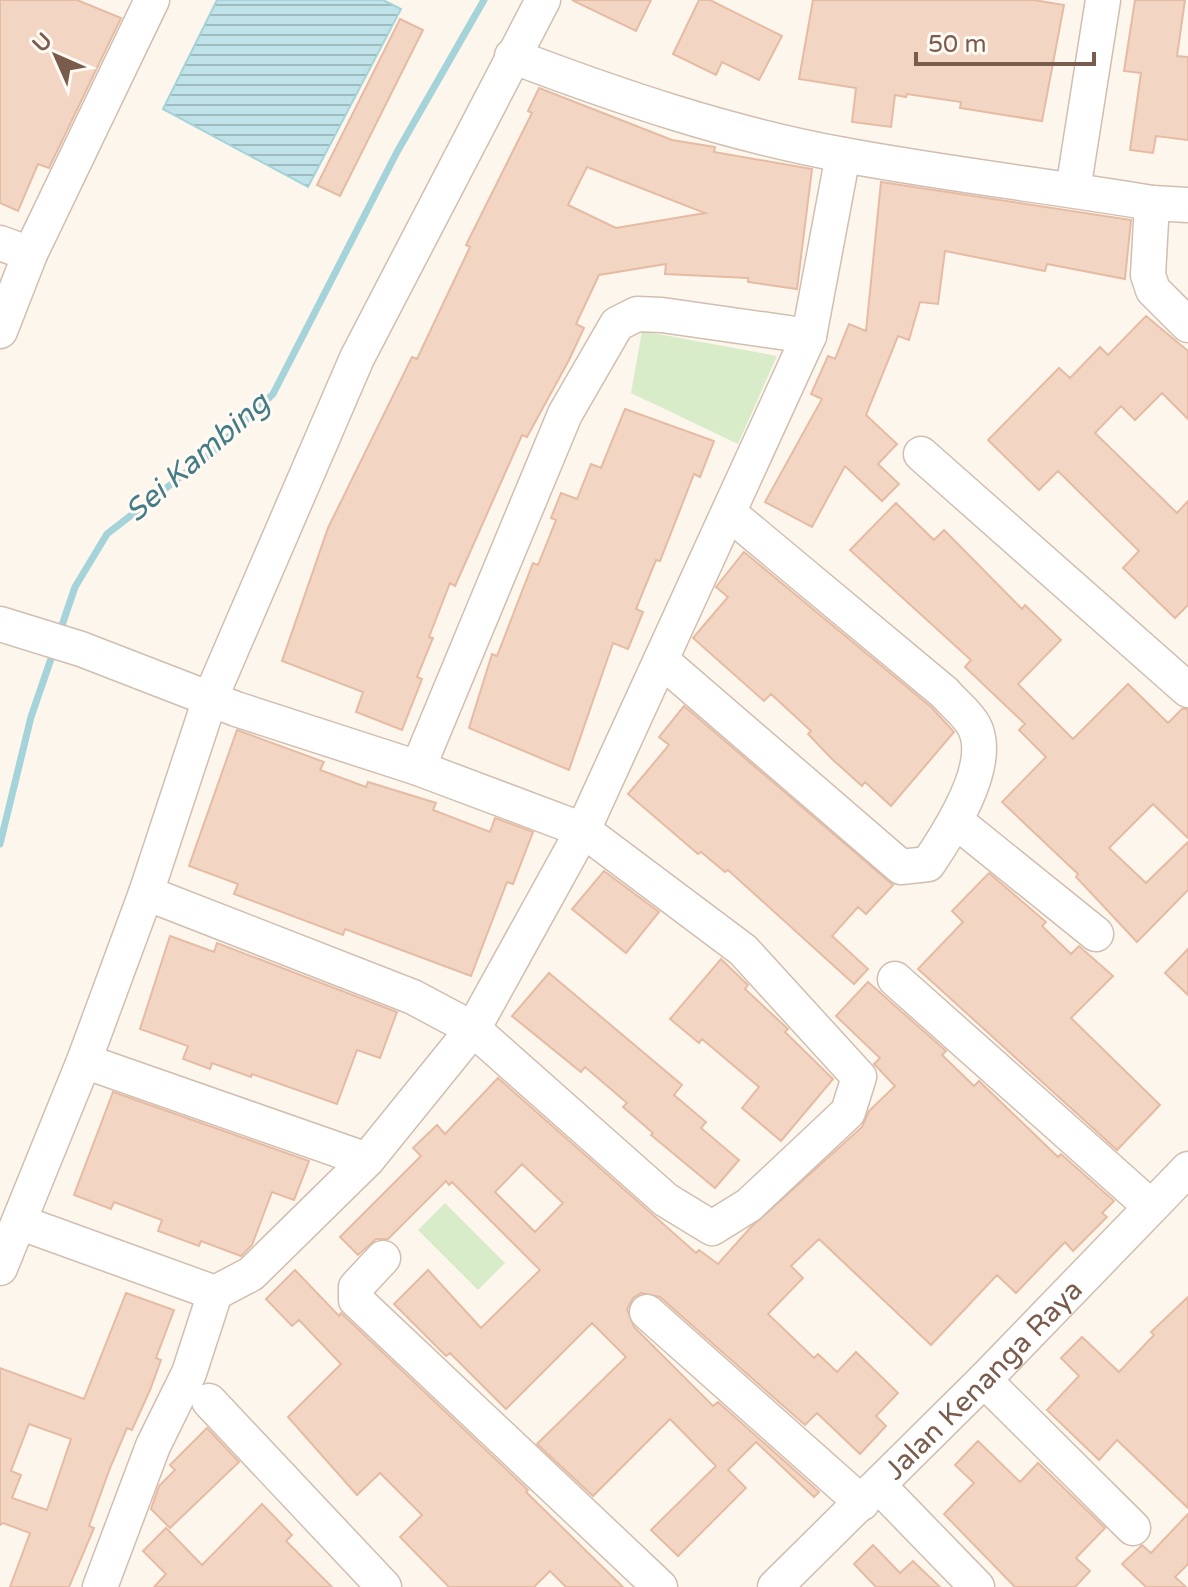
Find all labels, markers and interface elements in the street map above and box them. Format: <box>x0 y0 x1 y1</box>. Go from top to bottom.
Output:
north arrow <box>16 16 96 96</box>
scale bar <box>916 16 1094 66</box>
text: U <box>27 27 58 58</box>
text: 50 m <box>928 30 986 59</box>
water label: Sei Kambing <box>118 383 279 530</box>
street label: Jalan Kenanga Raya <box>878 1273 1090 1487</box>

